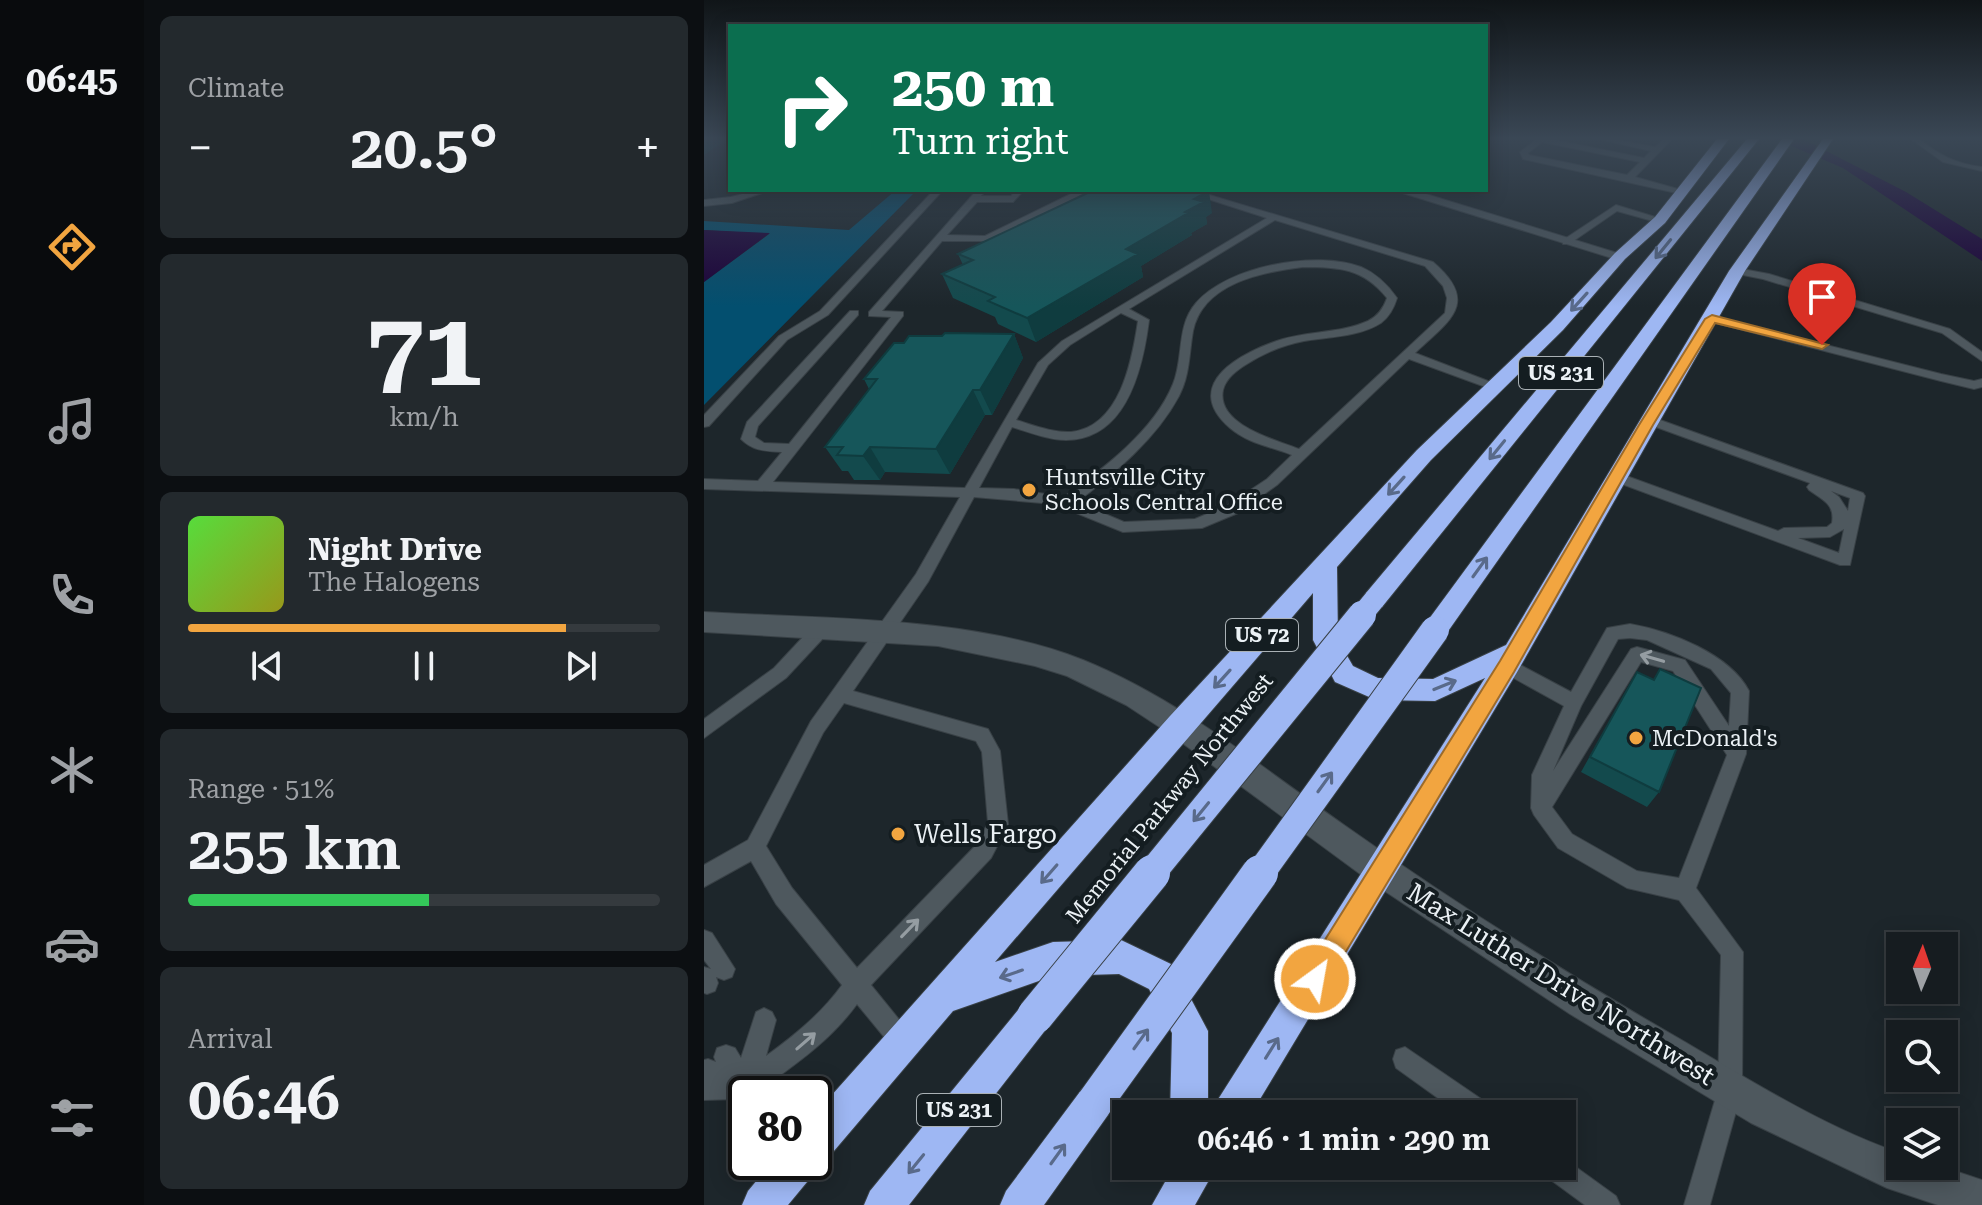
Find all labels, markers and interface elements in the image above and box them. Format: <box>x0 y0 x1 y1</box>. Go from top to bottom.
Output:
text: 250 m <box>892 54 1054 120</box>
icon: right <box>760 56 864 160</box>
text: 06:45 <box>26 59 118 101</box>
text: Climate <box>188 73 284 103</box>
text: 20.5° <box>350 112 498 183</box>
text: Turn right <box>892 121 1069 163</box>
text: − <box>188 122 213 174</box>
text: + <box>635 122 660 174</box>
icon: directions <box>44 219 100 275</box>
one-way arrow <box>1654 238 1671 259</box>
pin <box>1788 263 1856 345</box>
icon: arrive <box>1800 275 1844 319</box>
text: 71 <box>366 289 482 410</box>
one-way arrow <box>1570 291 1588 311</box>
road number: US 231 <box>1519 357 1603 389</box>
icon: music <box>44 393 100 449</box>
text: km/h <box>389 402 459 432</box>
one-way arrow <box>1489 439 1506 460</box>
place label: Huntsville City Schools Central Office <box>1045 465 1283 515</box>
one-way arrow <box>1388 476 1406 496</box>
marker: Huntsville City Schools Central Office <box>1020 481 1038 499</box>
text: Night Drive <box>308 532 482 567</box>
one-way arrow <box>1471 557 1488 578</box>
icon: phone <box>44 567 100 623</box>
text: The Halogens <box>308 567 480 597</box>
road number: US 72 <box>1226 619 1298 651</box>
icon: previous <box>245 644 289 688</box>
icon: pause <box>402 644 446 688</box>
icon: next <box>559 644 603 688</box>
one-way arrow <box>1639 649 1665 664</box>
street label: Memorial Parkway Northwest <box>1061 669 1278 928</box>
one-way arrow <box>1213 669 1231 689</box>
one-way arrow <box>1432 677 1457 691</box>
place label: McDonald's <box>1652 726 1777 751</box>
marker: McDonald's <box>1627 729 1645 747</box>
icon: climate <box>44 742 100 798</box>
one-way arrow <box>1317 772 1333 794</box>
text: Range · 51% <box>188 774 334 804</box>
one-way arrow <box>1192 801 1210 822</box>
text: 255 km <box>188 813 401 884</box>
place label: Wells Fargo <box>914 819 1057 849</box>
marker: Wells Fargo <box>889 825 907 843</box>
one-way arrow <box>1041 863 1059 883</box>
street label: Max Luther Drive Northwest <box>1402 877 1720 1091</box>
icon: car <box>44 916 100 972</box>
one-way arrow <box>901 919 919 939</box>
north arrow <box>1886 932 1958 1004</box>
map controls <box>1886 932 1958 1180</box>
position arrow <box>1273 937 1357 1021</box>
one-way arrow <box>999 967 1024 982</box>
button: search <box>1886 1020 1958 1092</box>
text: Arrival <box>188 1024 273 1054</box>
one-way arrow <box>1132 1029 1149 1050</box>
one-way arrow <box>795 1032 815 1050</box>
one-way arrow <box>1264 1037 1280 1060</box>
text: 06:46 <box>188 1063 340 1134</box>
speed limit sign: 80 <box>728 1076 832 1180</box>
icon: filters <box>44 1090 100 1146</box>
road number: US 231 <box>917 1094 1001 1126</box>
button: layers <box>1886 1108 1958 1180</box>
text: 06:46 · 1 min · 290 m <box>1198 1122 1490 1157</box>
one-way arrow <box>1050 1143 1066 1165</box>
one-way arrow <box>908 1153 925 1174</box>

